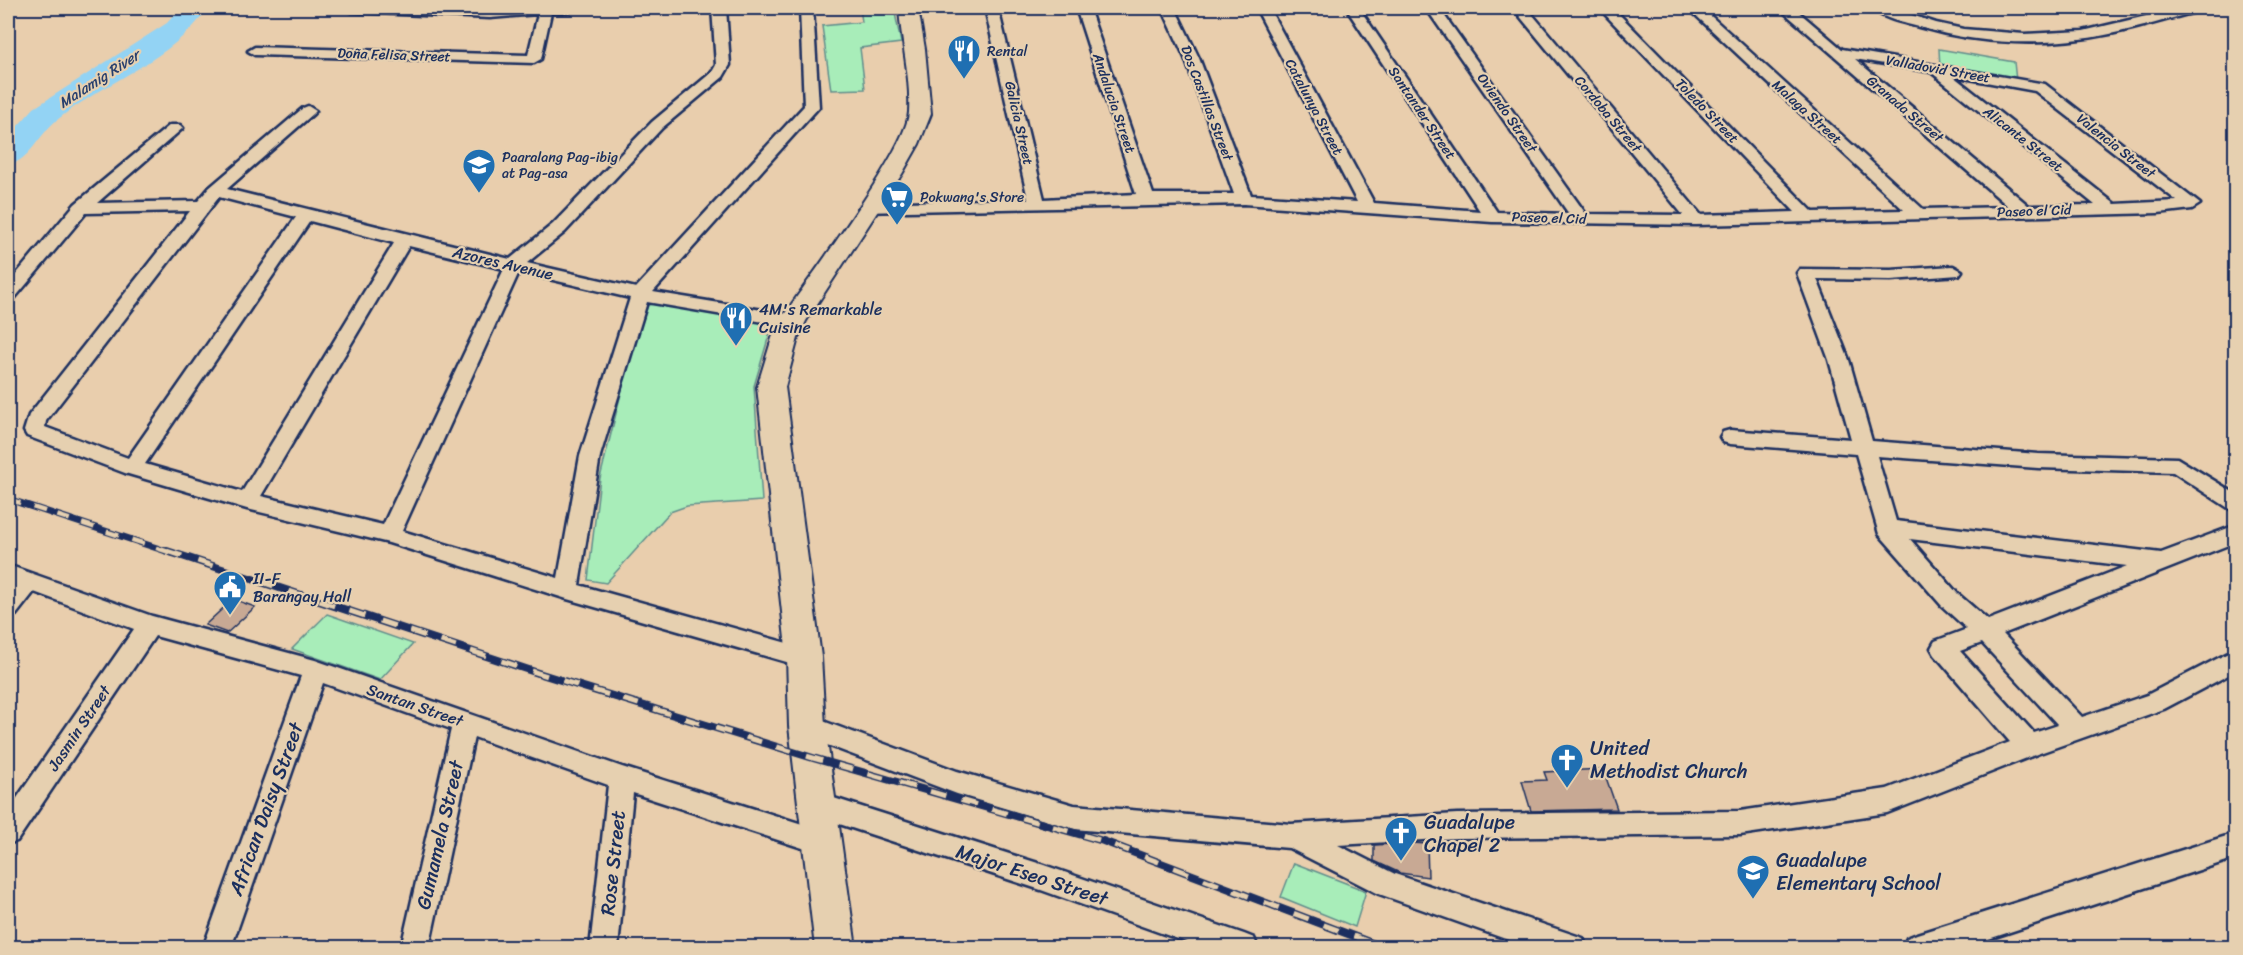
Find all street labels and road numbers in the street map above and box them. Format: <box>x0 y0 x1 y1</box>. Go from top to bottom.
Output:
street label: Doña Felisa Street <box>337 41 451 69</box>
street label: Dos Castillas Street <box>1173 42 1241 166</box>
street label: Andalucia Street <box>1085 48 1143 157</box>
street label: Valladovid Street <box>1884 48 1992 90</box>
street label: Catalunya Street <box>1278 54 1350 160</box>
street label: Santander Street <box>1381 61 1463 165</box>
street label: Oviendo Street <box>1470 68 1545 159</box>
street label: Granada Street <box>1861 69 1950 150</box>
street label: Cordoba Street <box>1568 70 1649 159</box>
street label: Toledo Street <box>1669 72 1745 150</box>
street label: Malaga Street <box>1766 73 1848 151</box>
street label: Galicia Street <box>997 79 1041 167</box>
street label: Alicante Street <box>1977 99 2069 179</box>
street label: Valencia Street <box>2071 107 2162 186</box>
street label: Paseo el Cid <box>1996 197 2073 225</box>
street label: Paseo el Cid <box>1511 204 1588 232</box>
street label: Azores Avenue <box>449 237 556 289</box>
street label: Santan Street <box>363 675 468 735</box>
street label: Jasmin Street <box>39 679 119 778</box>
street label: African Daisy Street <box>218 717 314 901</box>
street label: Gumamela Street <box>406 756 474 913</box>
street label: Rose Street <box>590 809 636 917</box>
street label: Major Eseo Street <box>951 834 1114 916</box>

